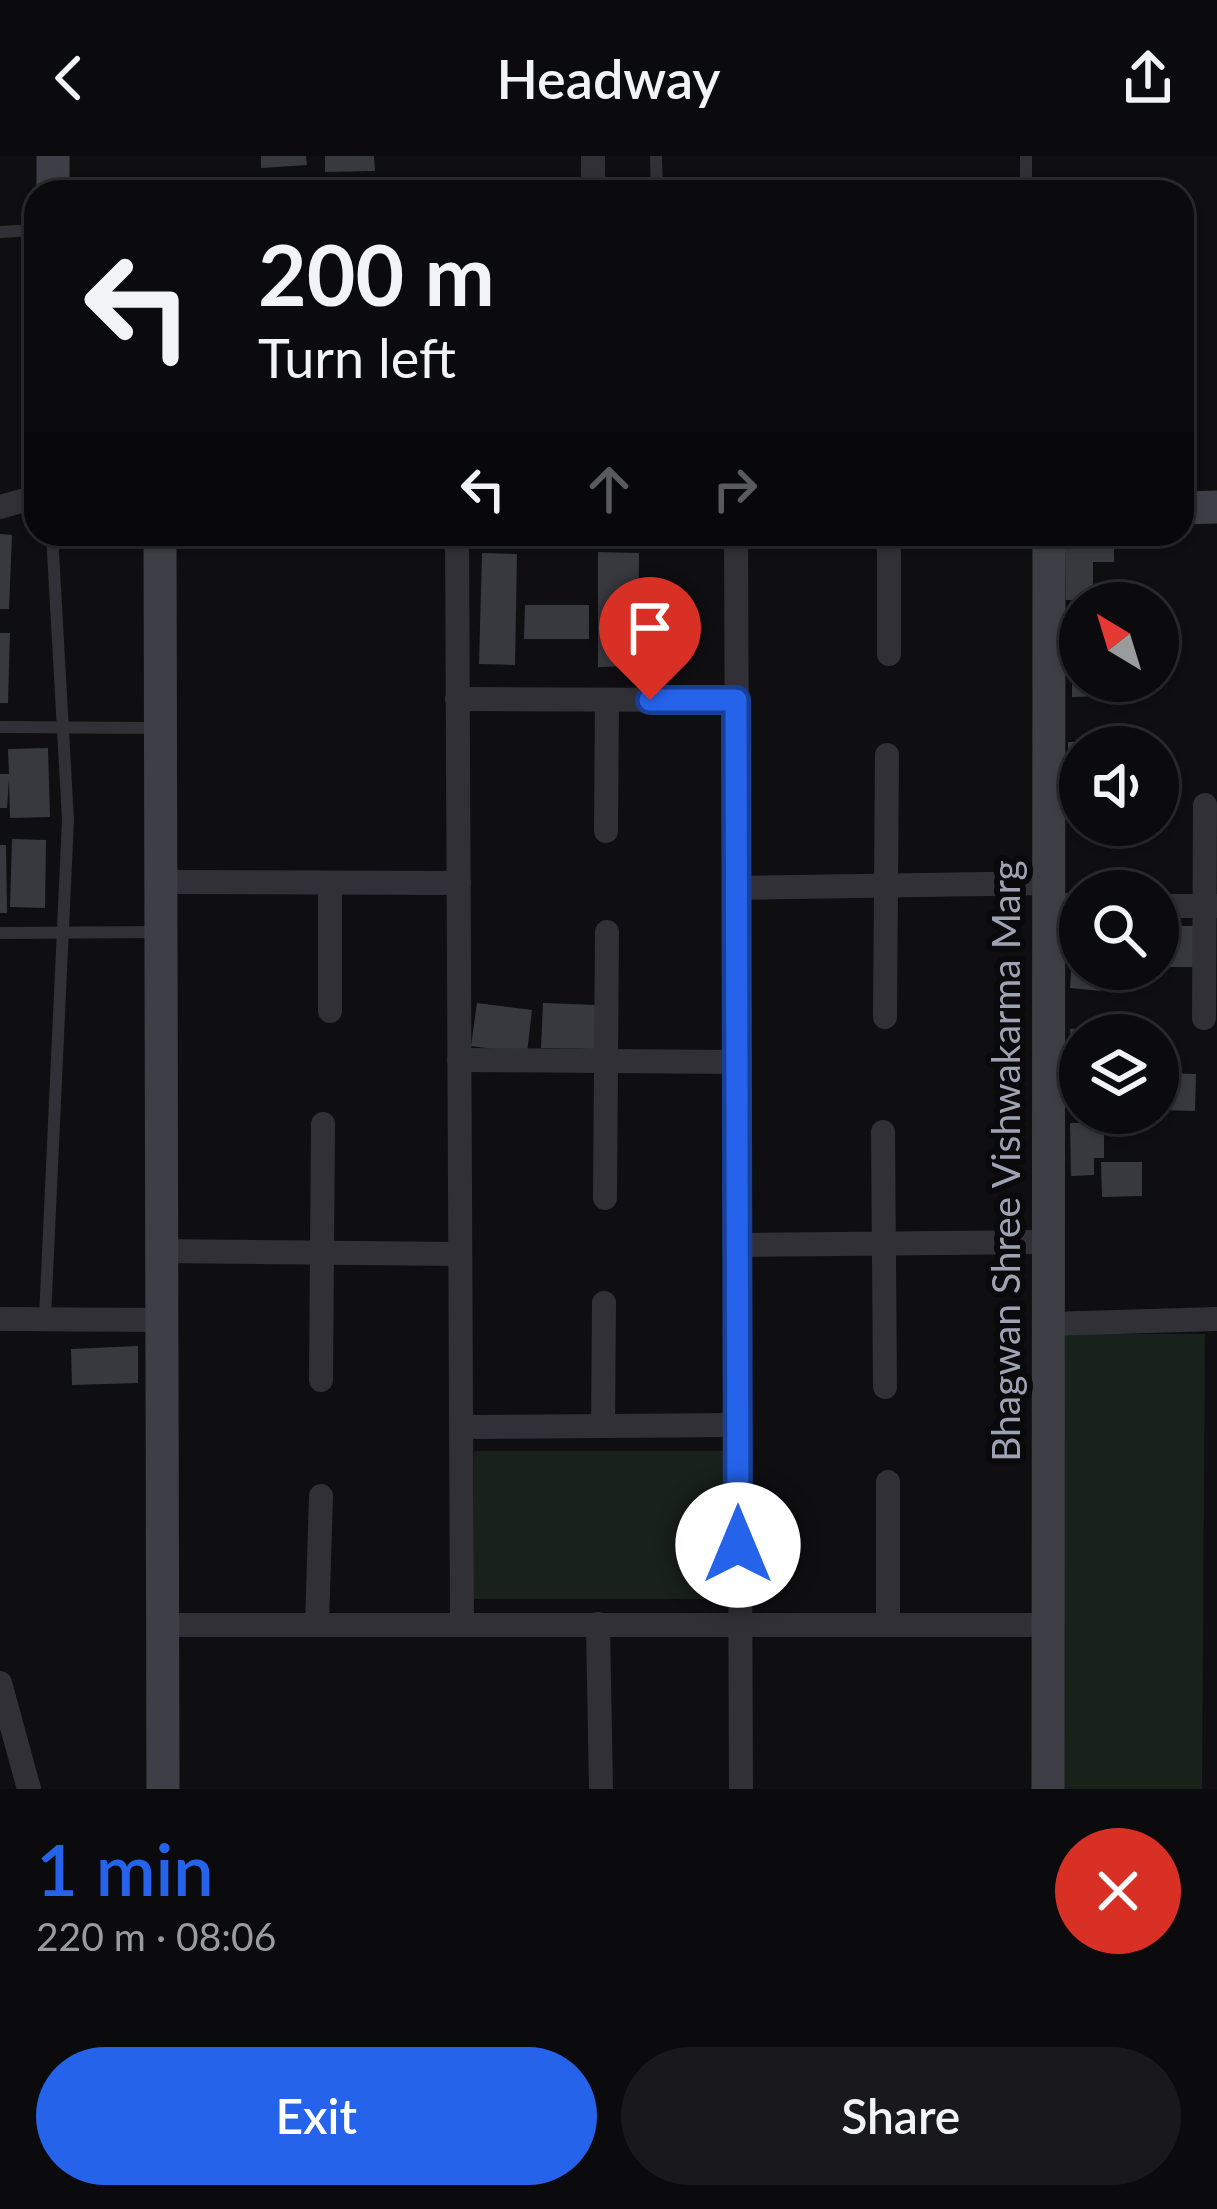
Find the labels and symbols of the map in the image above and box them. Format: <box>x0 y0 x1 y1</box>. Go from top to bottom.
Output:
pin <box>599 577 701 700</box>
north arrow <box>1059 582 1179 702</box>
street label: Bhagwan Shree Vishwakarma Marg <box>982 860 1028 1462</box>
position arrow <box>675 1482 801 1608</box>

